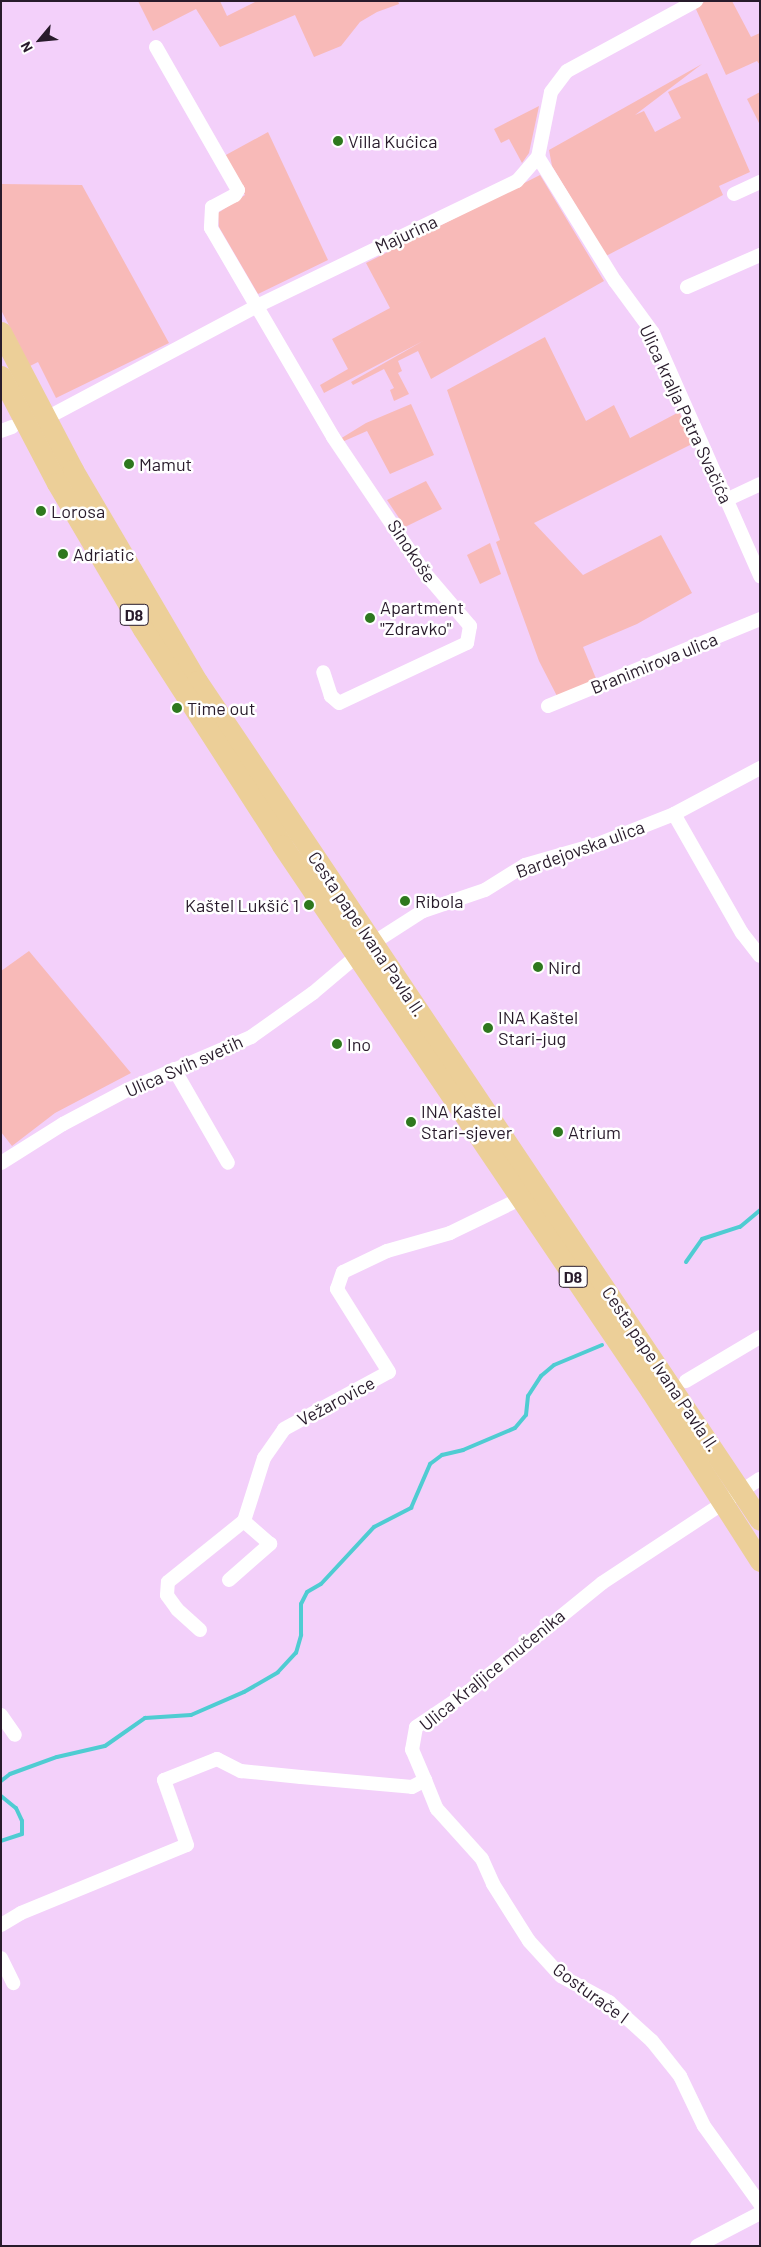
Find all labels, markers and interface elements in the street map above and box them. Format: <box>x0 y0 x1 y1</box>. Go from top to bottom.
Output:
north arrow <box>15 15 65 65</box>
text: N <box>17 39 36 55</box>
place label: Villa Kućica <box>348 130 437 152</box>
marker: Villa Kućica <box>332 135 344 147</box>
street label: Majurina <box>371 210 441 258</box>
street label: Ulica kralja Petra Svačića <box>635 321 737 507</box>
place label: Mamut <box>139 453 192 475</box>
marker: Mamut <box>123 458 135 470</box>
place label: Lorosa <box>51 500 105 522</box>
marker: Lorosa <box>35 505 47 517</box>
street label: Sinokoše <box>383 515 441 587</box>
place label: Adriatic <box>73 543 134 565</box>
marker: Adriatic <box>57 548 69 560</box>
place label: Apartment "Zdravko" <box>380 597 464 640</box>
road number: D8 <box>119 602 149 628</box>
marker: Apartment "Zdravko" <box>364 612 376 624</box>
street label: Branimirova ulica <box>587 628 721 698</box>
place label: Time out <box>187 697 256 719</box>
marker: Time out <box>171 702 183 714</box>
street label: Bardejovska ulica <box>513 816 647 882</box>
street label: Cesta pape Ivana Pavla II. <box>304 847 430 1021</box>
place label: Ribola <box>415 890 463 912</box>
place label: Kaštel Lukšić 1 <box>185 894 299 916</box>
marker: Ribola <box>399 895 411 907</box>
marker: Kaštel Lukšić 1 <box>303 899 315 911</box>
place label: Nird <box>548 956 581 978</box>
marker: Nird <box>532 961 544 973</box>
place label: INA Kaštel Stari-jug <box>498 1007 578 1050</box>
marker: INA Kaštel Stari-jug <box>482 1022 494 1034</box>
street label: Ulica Svih svetih <box>122 1030 246 1102</box>
place label: Ino <box>347 1033 371 1055</box>
marker: Ino <box>331 1038 343 1050</box>
place label: INA Kaštel Stari-sjever <box>421 1101 512 1144</box>
marker: INA Kaštel Stari-sjever <box>405 1116 417 1128</box>
place label: Atrium <box>568 1121 621 1143</box>
marker: Atrium <box>552 1126 564 1138</box>
road number: D8 <box>558 1264 588 1290</box>
street label: Cesta pape Ivana Pavla II. <box>598 1282 724 1456</box>
street label: Vežarovice <box>294 1372 378 1430</box>
street label: Ulica Kraljice mučenika <box>415 1605 569 1735</box>
street label: Gosturače I <box>549 1958 633 2028</box>

